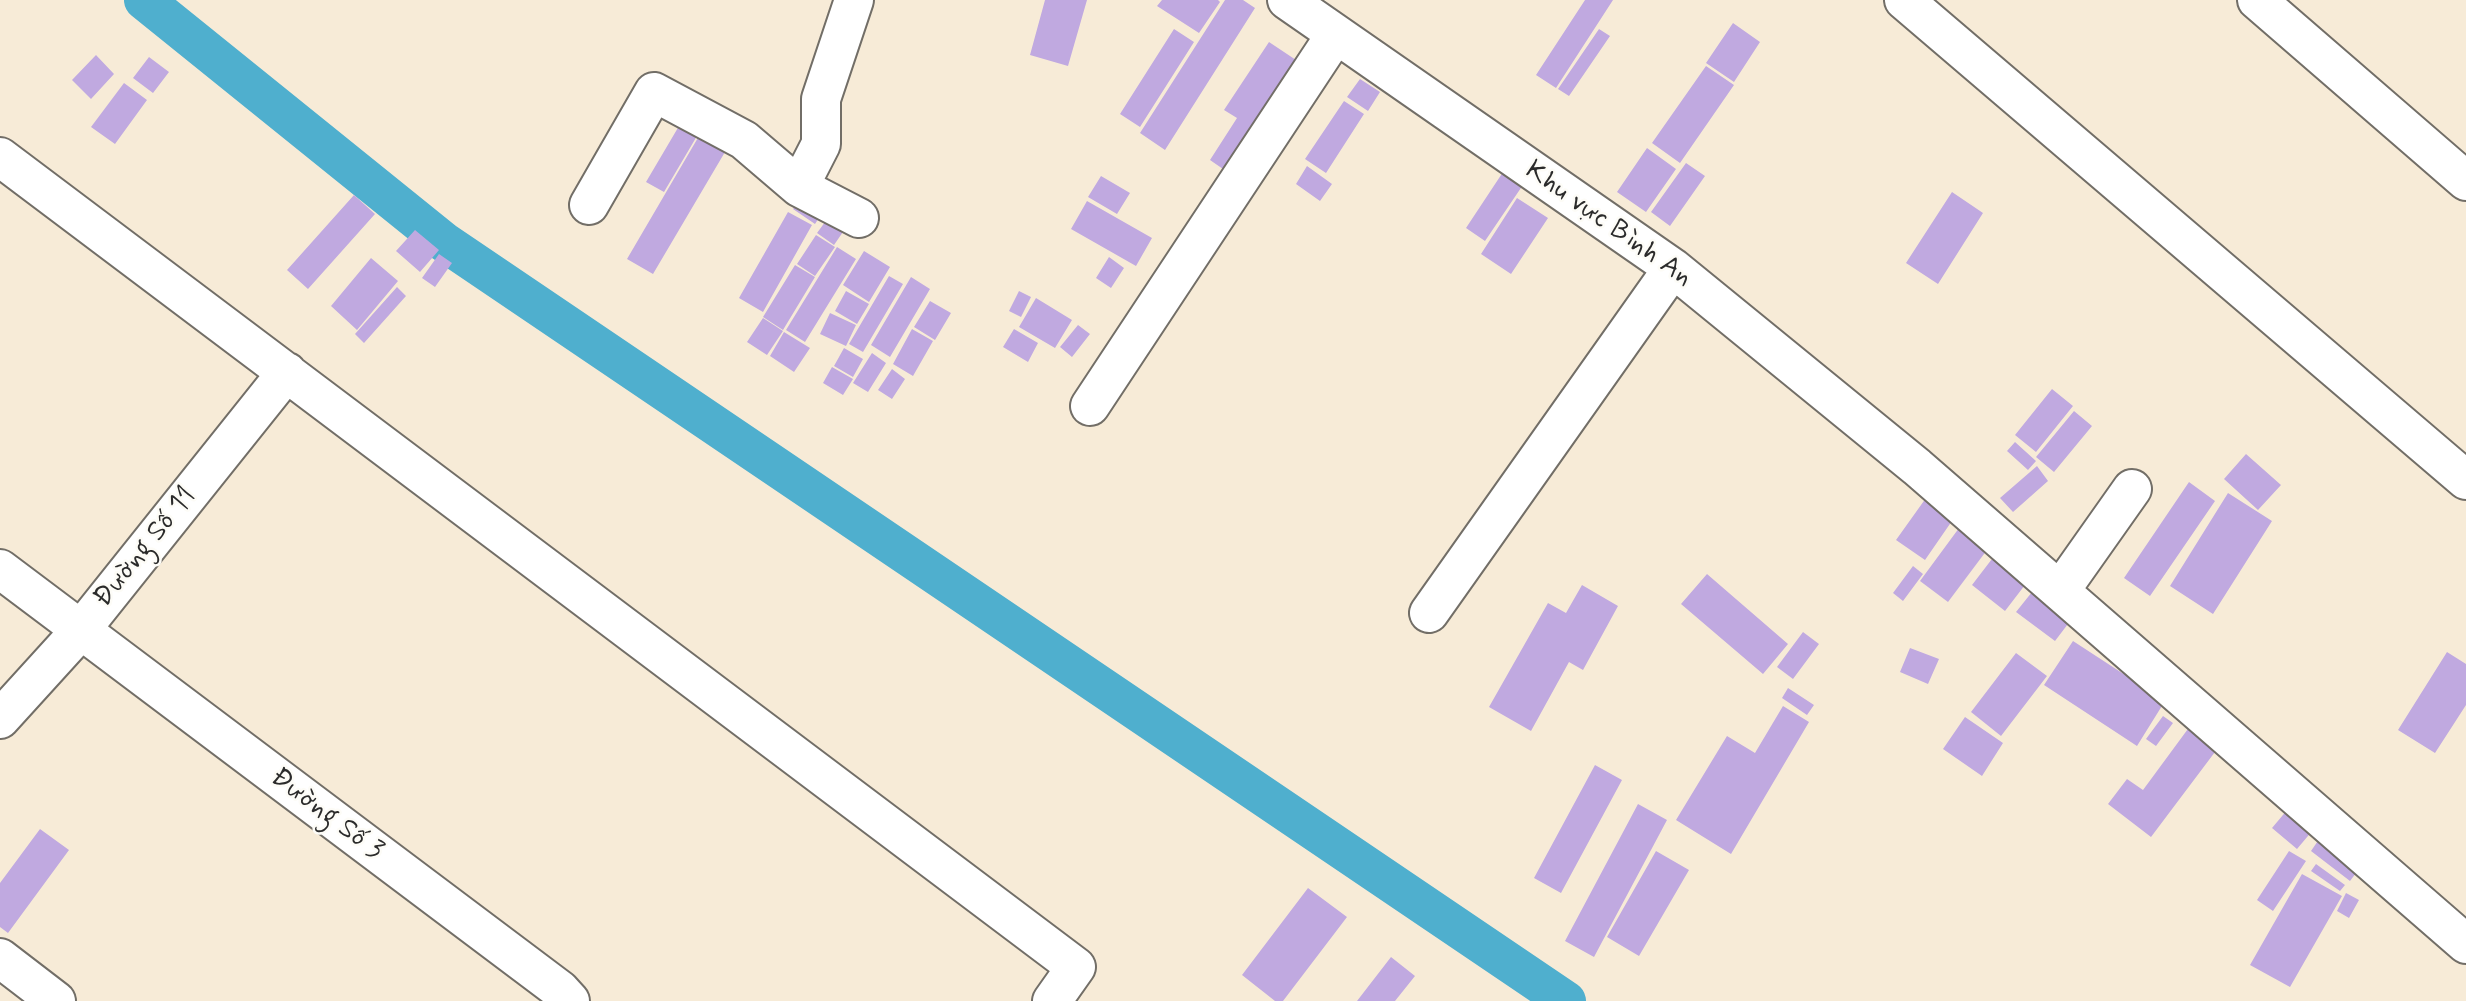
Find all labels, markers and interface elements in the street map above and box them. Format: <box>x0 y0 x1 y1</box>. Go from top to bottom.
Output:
street label: Khu vực Bình An <box>1518 155 1698 295</box>
street label: Đường Số 11 <box>87 481 205 615</box>
street label: Đường Số 3 <box>263 762 389 868</box>

